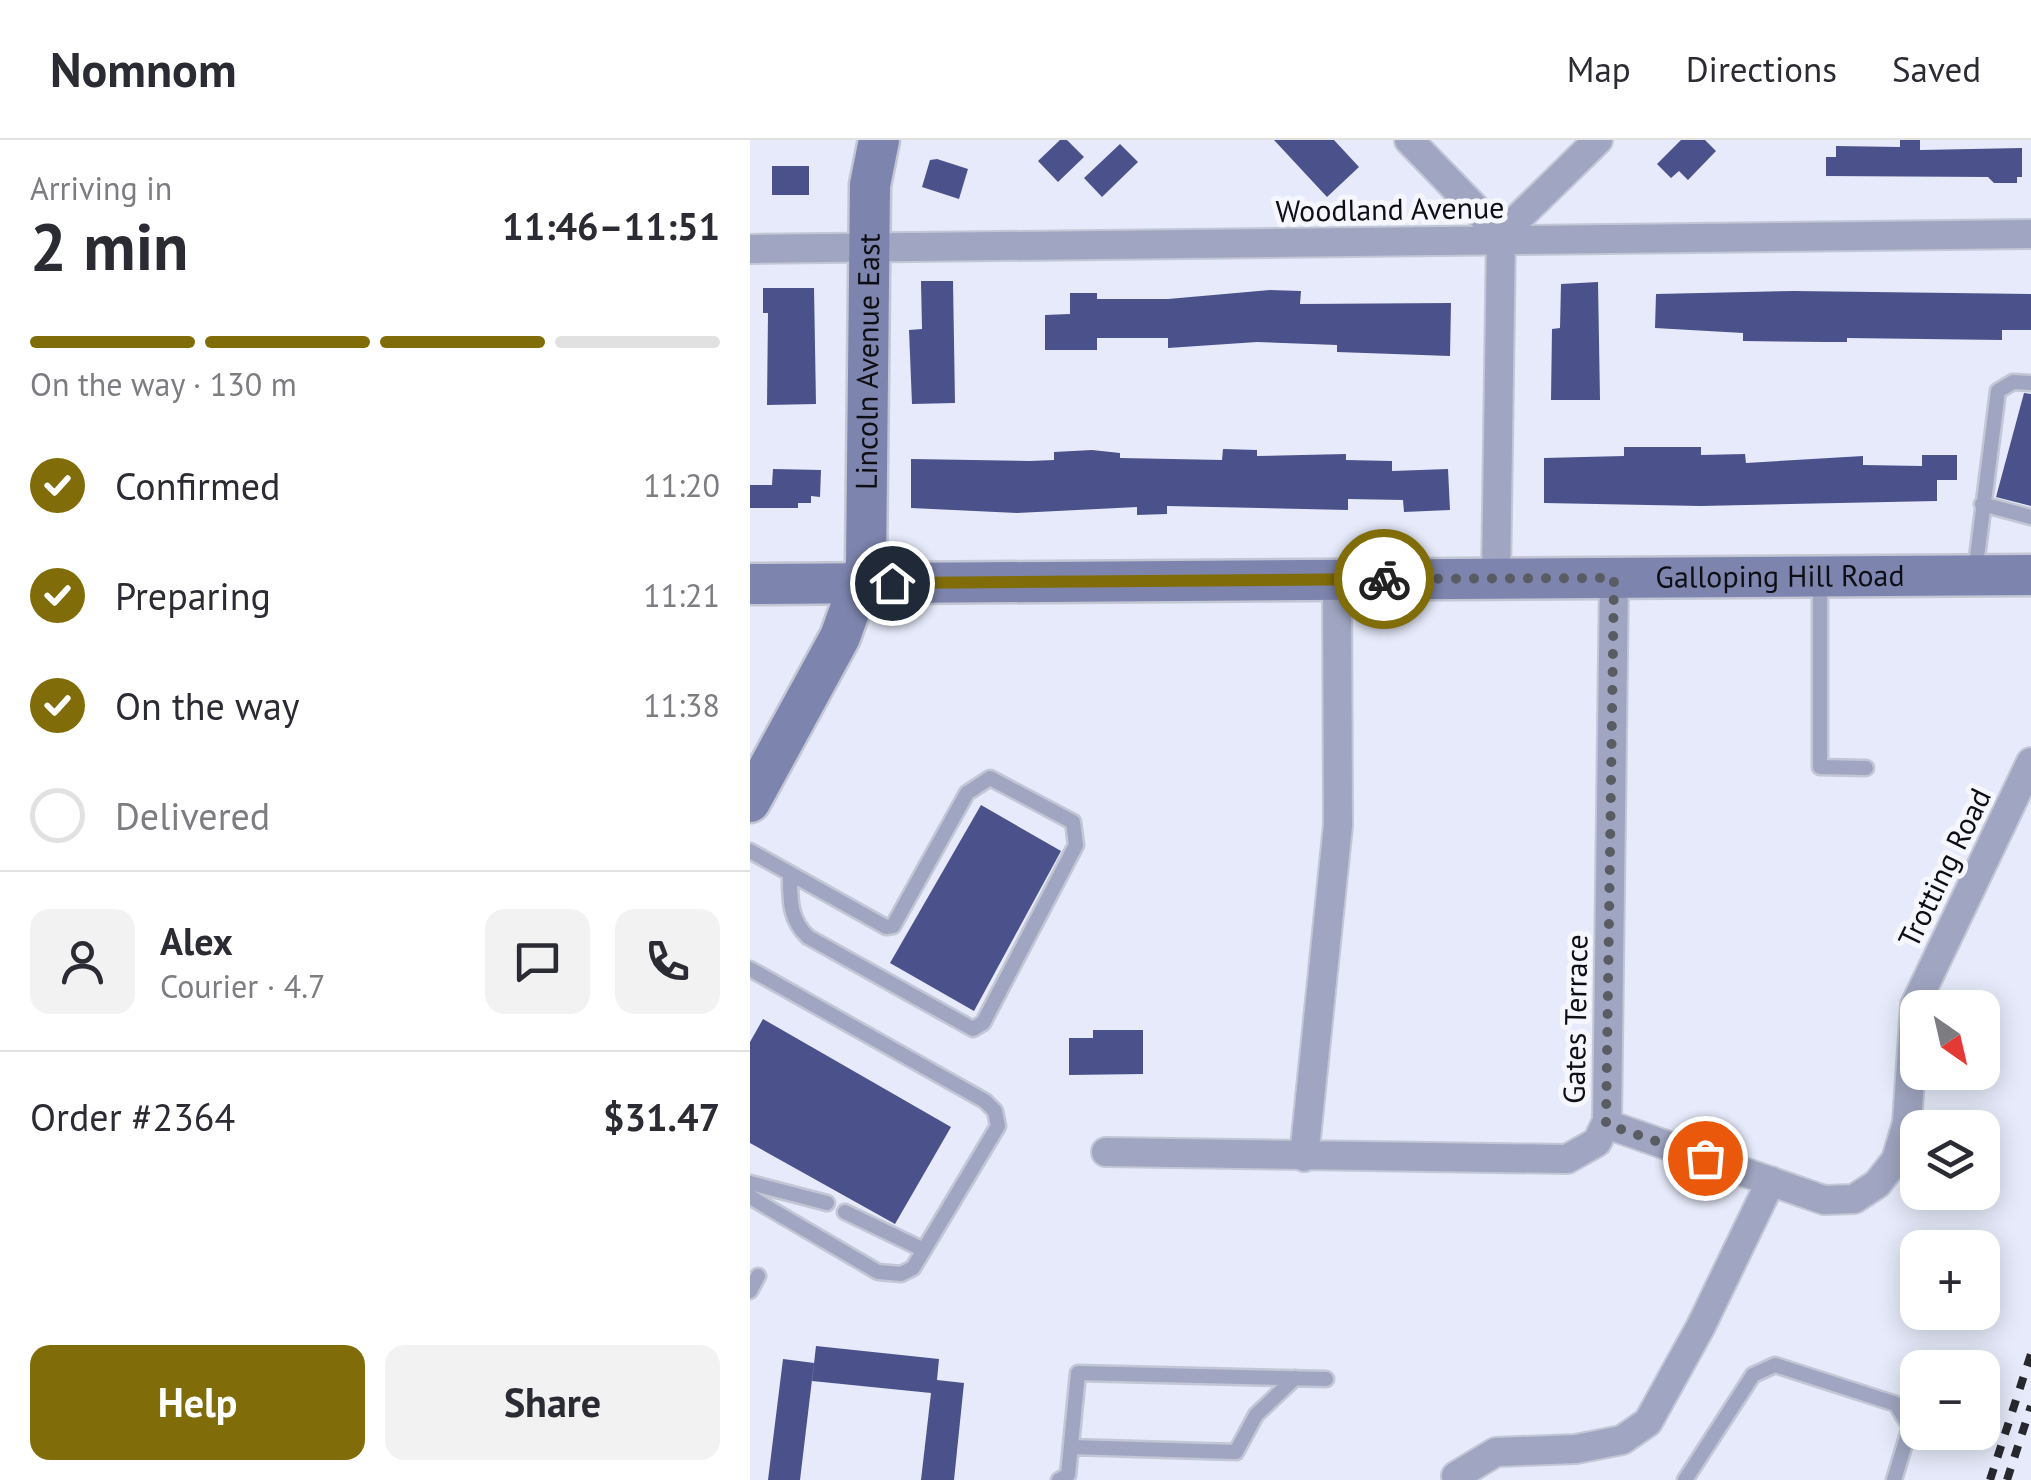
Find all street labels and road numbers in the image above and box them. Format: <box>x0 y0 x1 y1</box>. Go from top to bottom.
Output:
street label: Woodland Avenue <box>1275 187 1505 230</box>
street label: Lincoln Avenue East <box>846 233 887 490</box>
street label: Galloping Hill Road <box>1655 555 1905 596</box>
street label: Trotting Road <box>1888 781 1999 953</box>
street label: Gates Terrace <box>1554 934 1595 1104</box>

